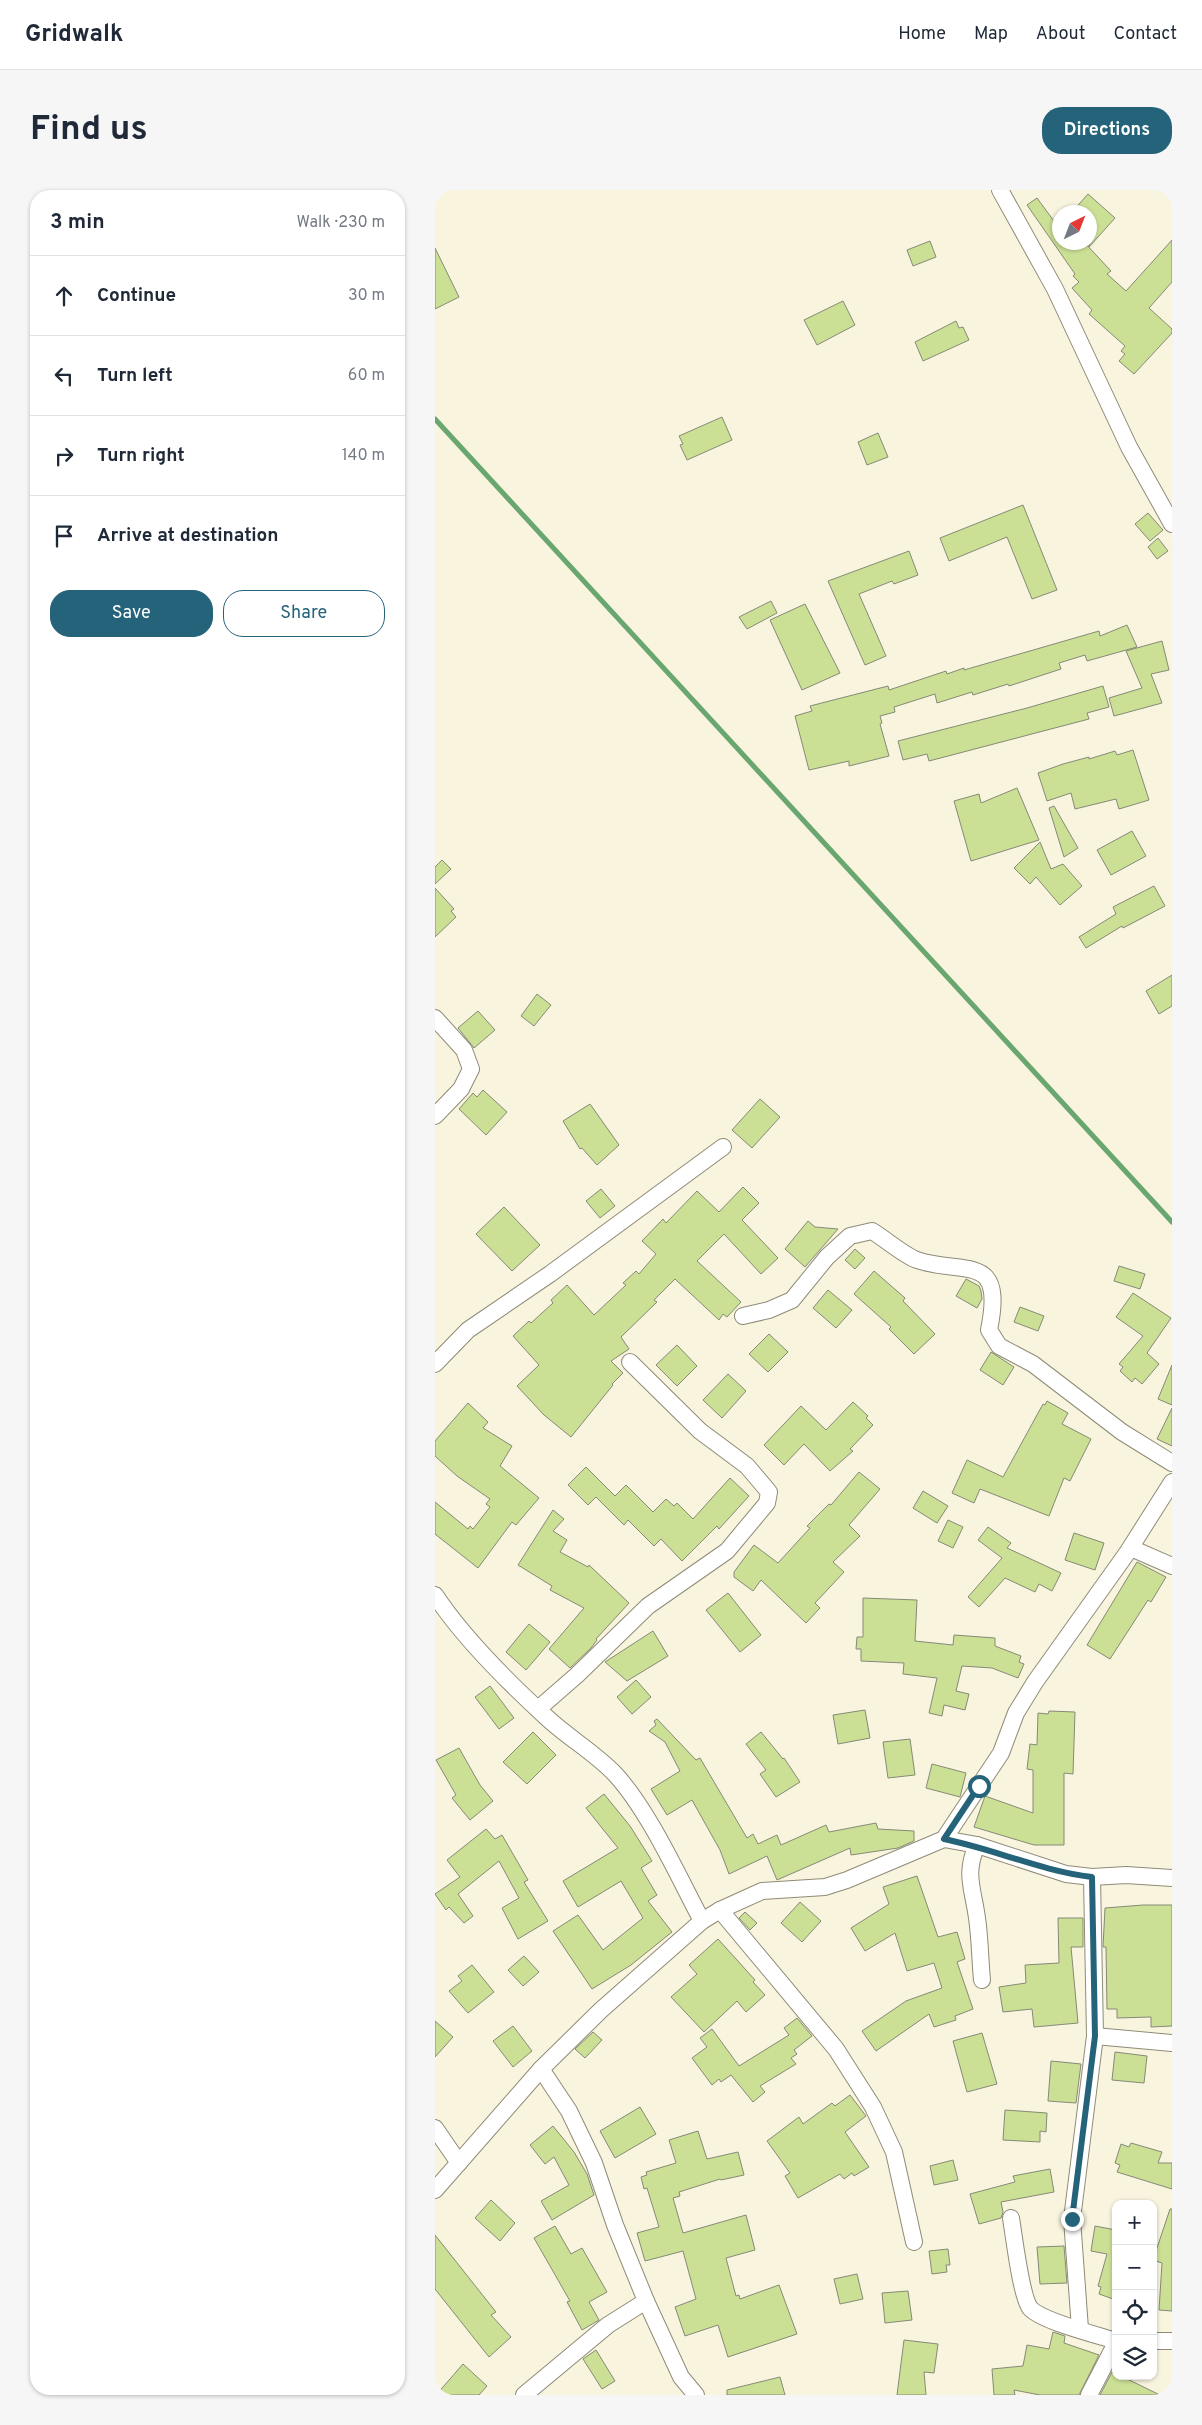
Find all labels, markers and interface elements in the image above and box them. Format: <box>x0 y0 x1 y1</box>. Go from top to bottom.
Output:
text: Gridwalk <box>25 20 123 50</box>
text: Home <box>898 23 946 46</box>
text: Map <box>974 23 1008 46</box>
text: About <box>1036 23 1085 46</box>
text: Contact <box>1113 23 1177 46</box>
button: Directions <box>1042 107 1172 154</box>
text: Find us <box>30 108 148 152</box>
north arrow <box>1052 205 1097 250</box>
text: 3 min <box>50 209 105 236</box>
text: Walk · 230 m <box>296 213 385 233</box>
icon: ahead <box>50 282 78 310</box>
text: Continue <box>97 284 176 308</box>
text: 30 m <box>348 286 385 306</box>
icon: left <box>50 362 78 390</box>
text: Turn left <box>97 364 173 388</box>
text: 60 m <box>348 366 385 386</box>
icon: right <box>50 442 78 470</box>
text: Turn right <box>97 444 185 468</box>
text: 140 m <box>342 446 385 466</box>
icon: arrive <box>50 522 78 550</box>
text: Arrive at destination <box>97 524 278 548</box>
button: Save <box>50 590 213 637</box>
button: Share <box>223 590 385 637</box>
route start <box>968 1775 991 1798</box>
map controls <box>1112 2200 1157 2380</box>
button: + <box>1112 2200 1157 2245</box>
route end <box>1061 2208 1084 2231</box>
button: − <box>1112 2245 1157 2290</box>
button: locate <box>1112 2290 1157 2335</box>
button: layers <box>1112 2335 1157 2380</box>

